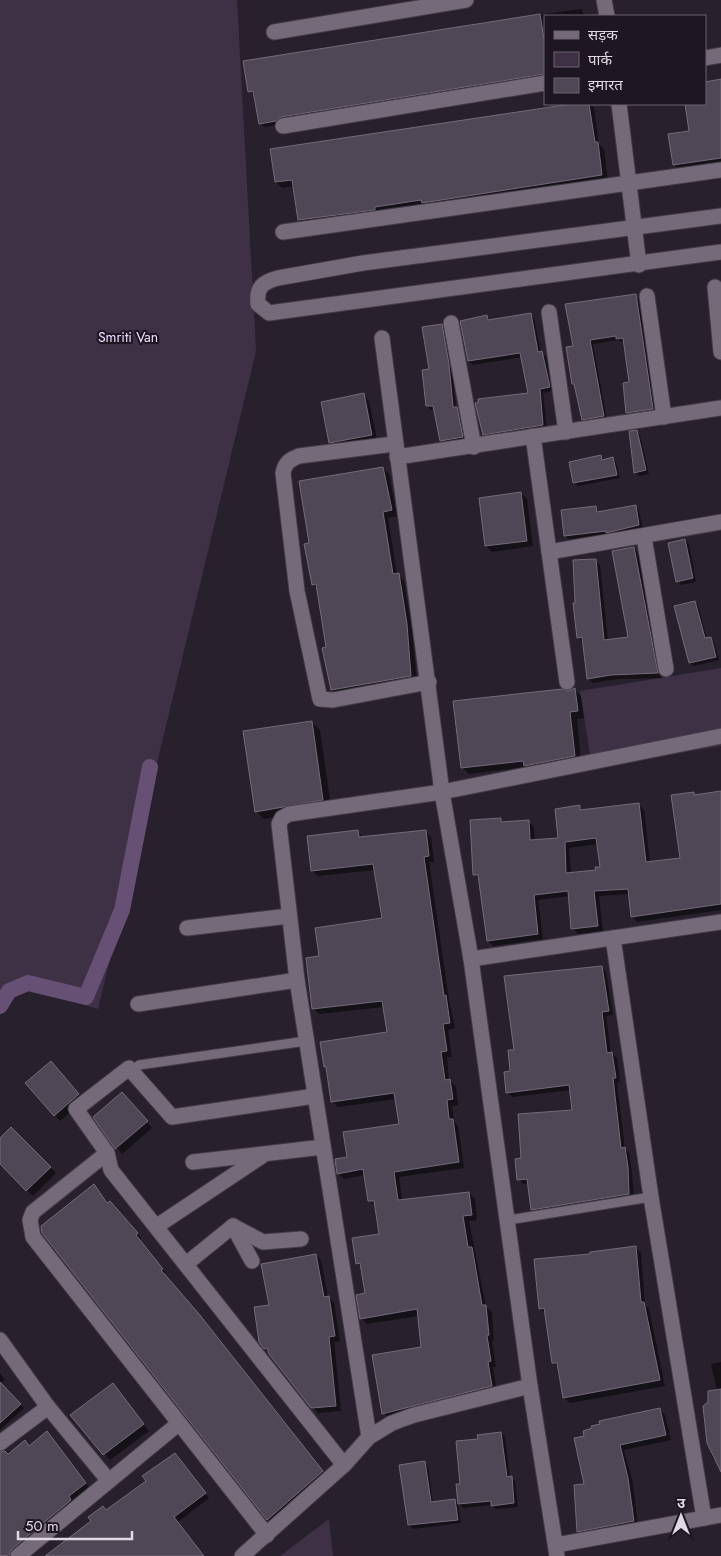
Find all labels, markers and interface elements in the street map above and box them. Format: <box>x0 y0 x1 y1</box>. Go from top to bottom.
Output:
legend <box>544 15 706 105</box>
text: सड़क <box>588 24 618 46</box>
text: पार्क <box>588 49 612 71</box>
text: इमारत <box>588 74 623 96</box>
park label: Smriti Van <box>98 327 158 347</box>
north arrow <box>656 1491 706 1541</box>
text: उ <box>677 1493 686 1513</box>
scale bar <box>18 1508 131 1540</box>
text: 50 m <box>25 1515 59 1537</box>

